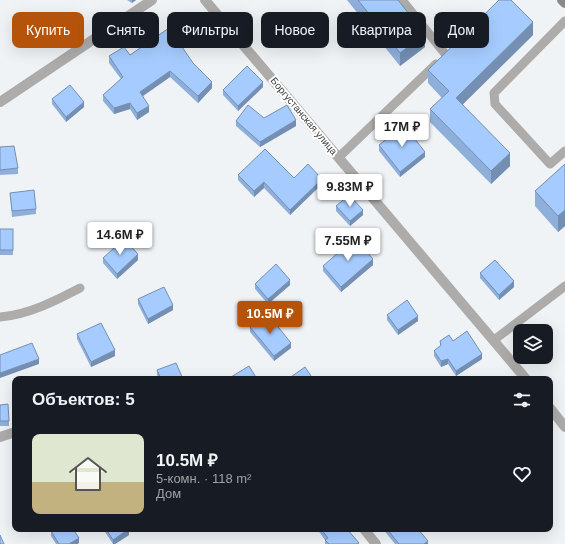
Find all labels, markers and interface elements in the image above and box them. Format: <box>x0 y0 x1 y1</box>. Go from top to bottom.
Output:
chip: Купить <box>12 12 84 48</box>
chip: Снять <box>92 12 159 48</box>
chip: Фильтры <box>167 12 253 48</box>
chip: Новое <box>261 12 329 48</box>
chip: Квартира <box>337 12 426 48</box>
chip: Дом <box>434 12 489 48</box>
street label: Боргустанская улица <box>268 75 340 157</box>
pin: 17M ₽ <box>374 114 430 148</box>
text: 17M ₽ <box>384 119 420 134</box>
pin: 9.83M ₽ <box>313 174 387 208</box>
text: 9.83M ₽ <box>326 179 374 194</box>
pin: 14.6M ₽ <box>83 222 157 256</box>
text: 14.6M ₽ <box>96 227 144 242</box>
pin: 7.55M ₽ <box>311 228 385 262</box>
text: 7.55M ₽ <box>324 233 372 248</box>
pin: 10.5M ₽ <box>233 301 307 335</box>
text: 10.5M ₽ <box>246 306 294 321</box>
map controls <box>513 324 553 364</box>
button: layers <box>513 324 553 364</box>
icon: filters <box>511 389 533 411</box>
text: Объектов: 5 <box>32 390 135 409</box>
icon: home <box>64 450 112 498</box>
text: 10.5M ₽ <box>156 451 218 470</box>
icon: heart <box>511 463 533 485</box>
text: 5-комн. · 118 m² <box>156 471 251 486</box>
text: Дом <box>156 486 181 501</box>

